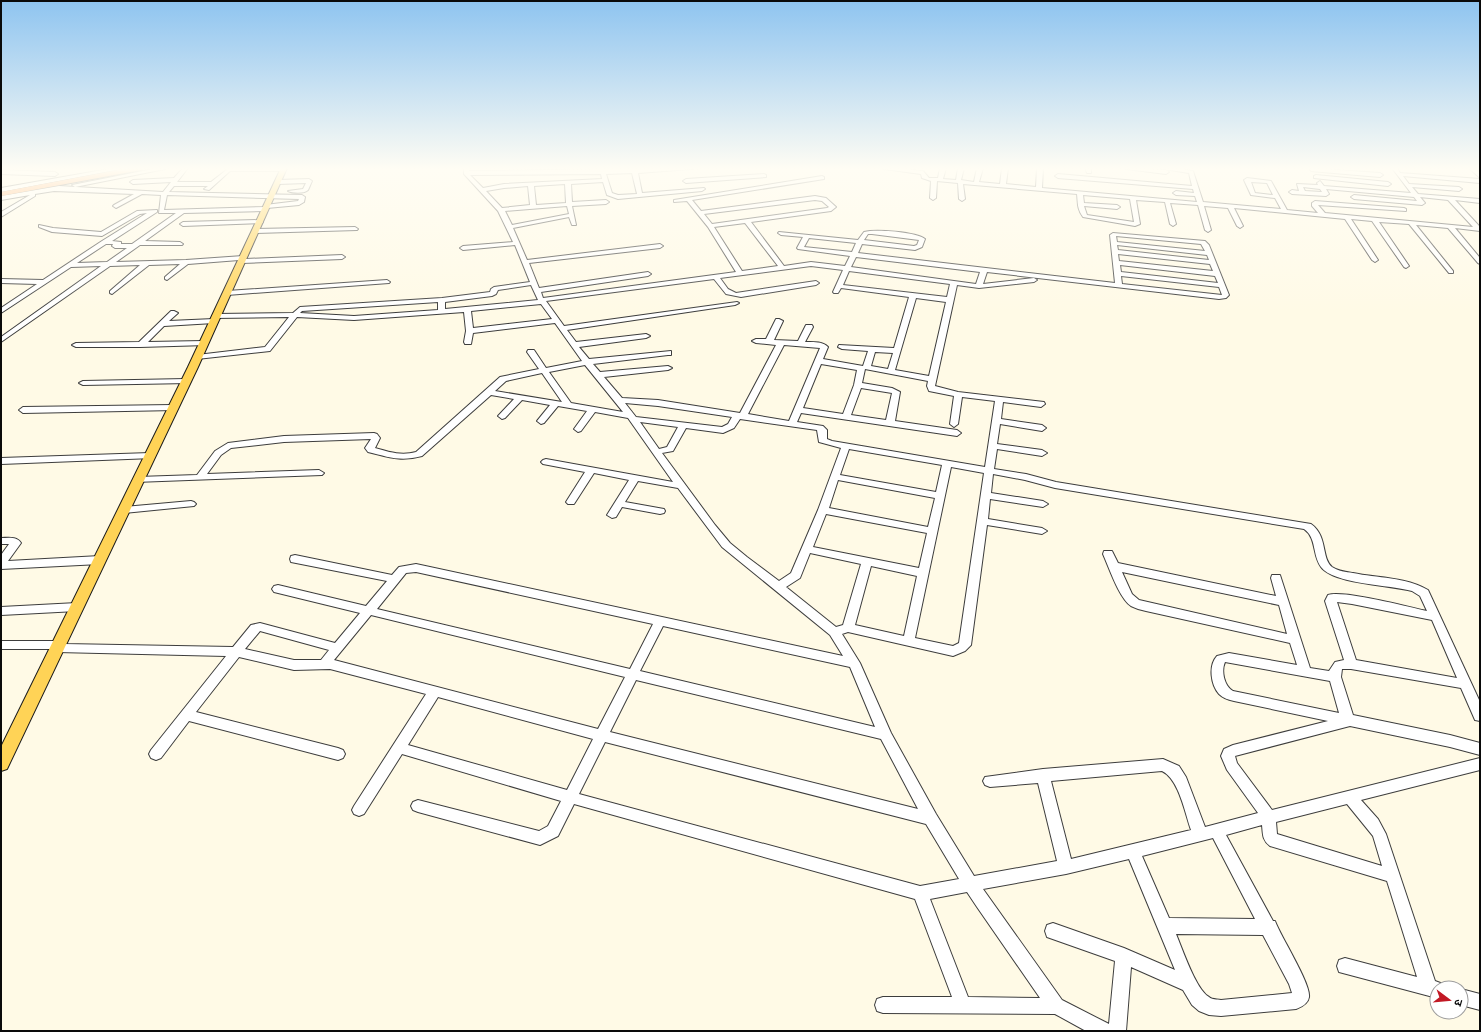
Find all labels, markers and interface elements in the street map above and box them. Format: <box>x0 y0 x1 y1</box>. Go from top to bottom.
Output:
north arrow <box>1429 980 1469 1020</box>
text: उ <box>1451 998 1465 1008</box>

